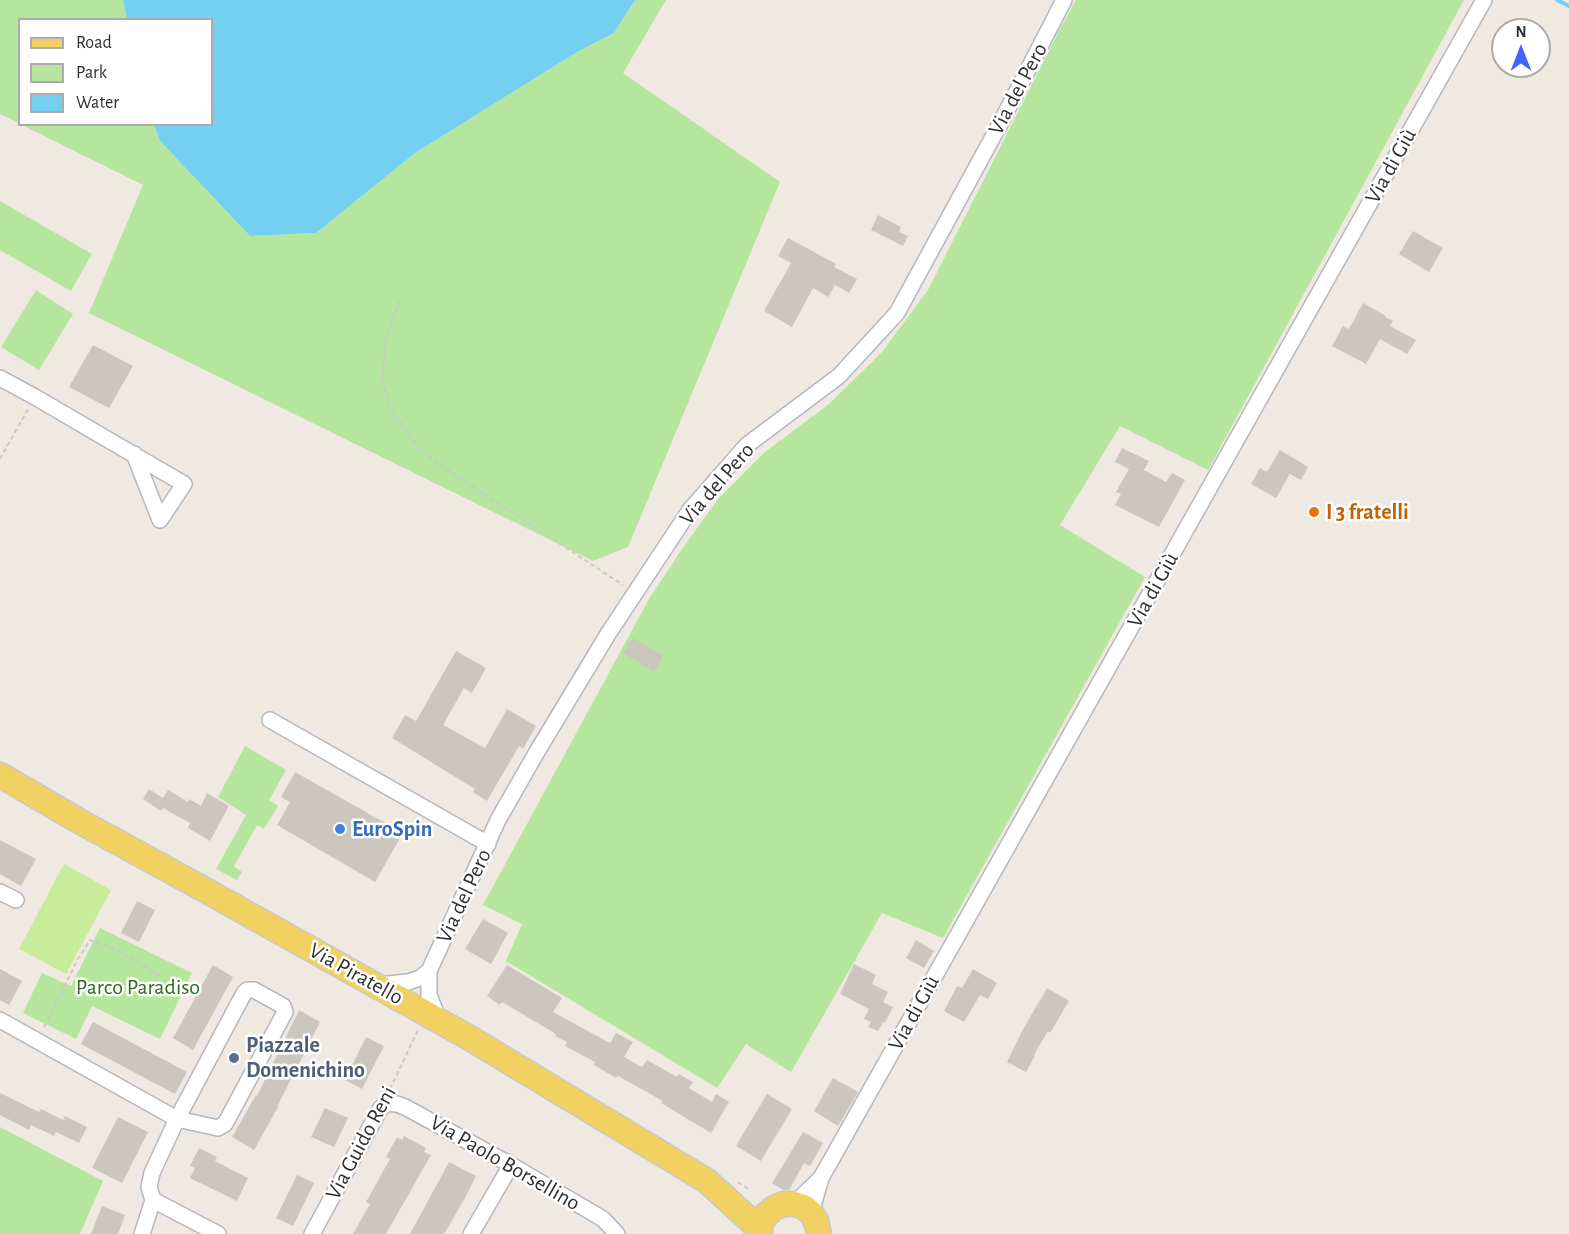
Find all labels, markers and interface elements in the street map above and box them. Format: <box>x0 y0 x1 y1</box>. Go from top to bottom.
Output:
legend <box>18 18 213 126</box>
north arrow <box>1491 18 1551 78</box>
text: N <box>1515 24 1527 40</box>
text: Road <box>76 34 112 52</box>
street label: Via del Pero <box>983 38 1053 140</box>
text: Park <box>76 64 107 82</box>
text: Water <box>76 94 119 112</box>
street label: Via di Giù <box>1360 124 1422 208</box>
street label: Via del Pero <box>674 437 760 531</box>
place label: I 3 fratelli <box>1326 499 1409 525</box>
marker: I 3 fratelli <box>1307 505 1321 519</box>
street label: Via di Giù <box>1122 548 1184 632</box>
place label: EuroSpin <box>352 816 432 842</box>
marker: EuroSpin <box>333 822 347 836</box>
street label: Via del Pero <box>431 845 497 947</box>
street label: Via Piratello <box>304 937 408 1011</box>
street label: Via di Giù <box>883 971 945 1055</box>
park label: Parco Paradiso <box>76 974 200 1000</box>
place label: Piazzale Domenichino <box>246 1032 365 1084</box>
marker: Piazzale Domenichino <box>227 1051 241 1065</box>
street label: Via Guido Reni <box>320 1082 402 1204</box>
street label: Via Paolo Borsellino <box>425 1109 585 1217</box>

